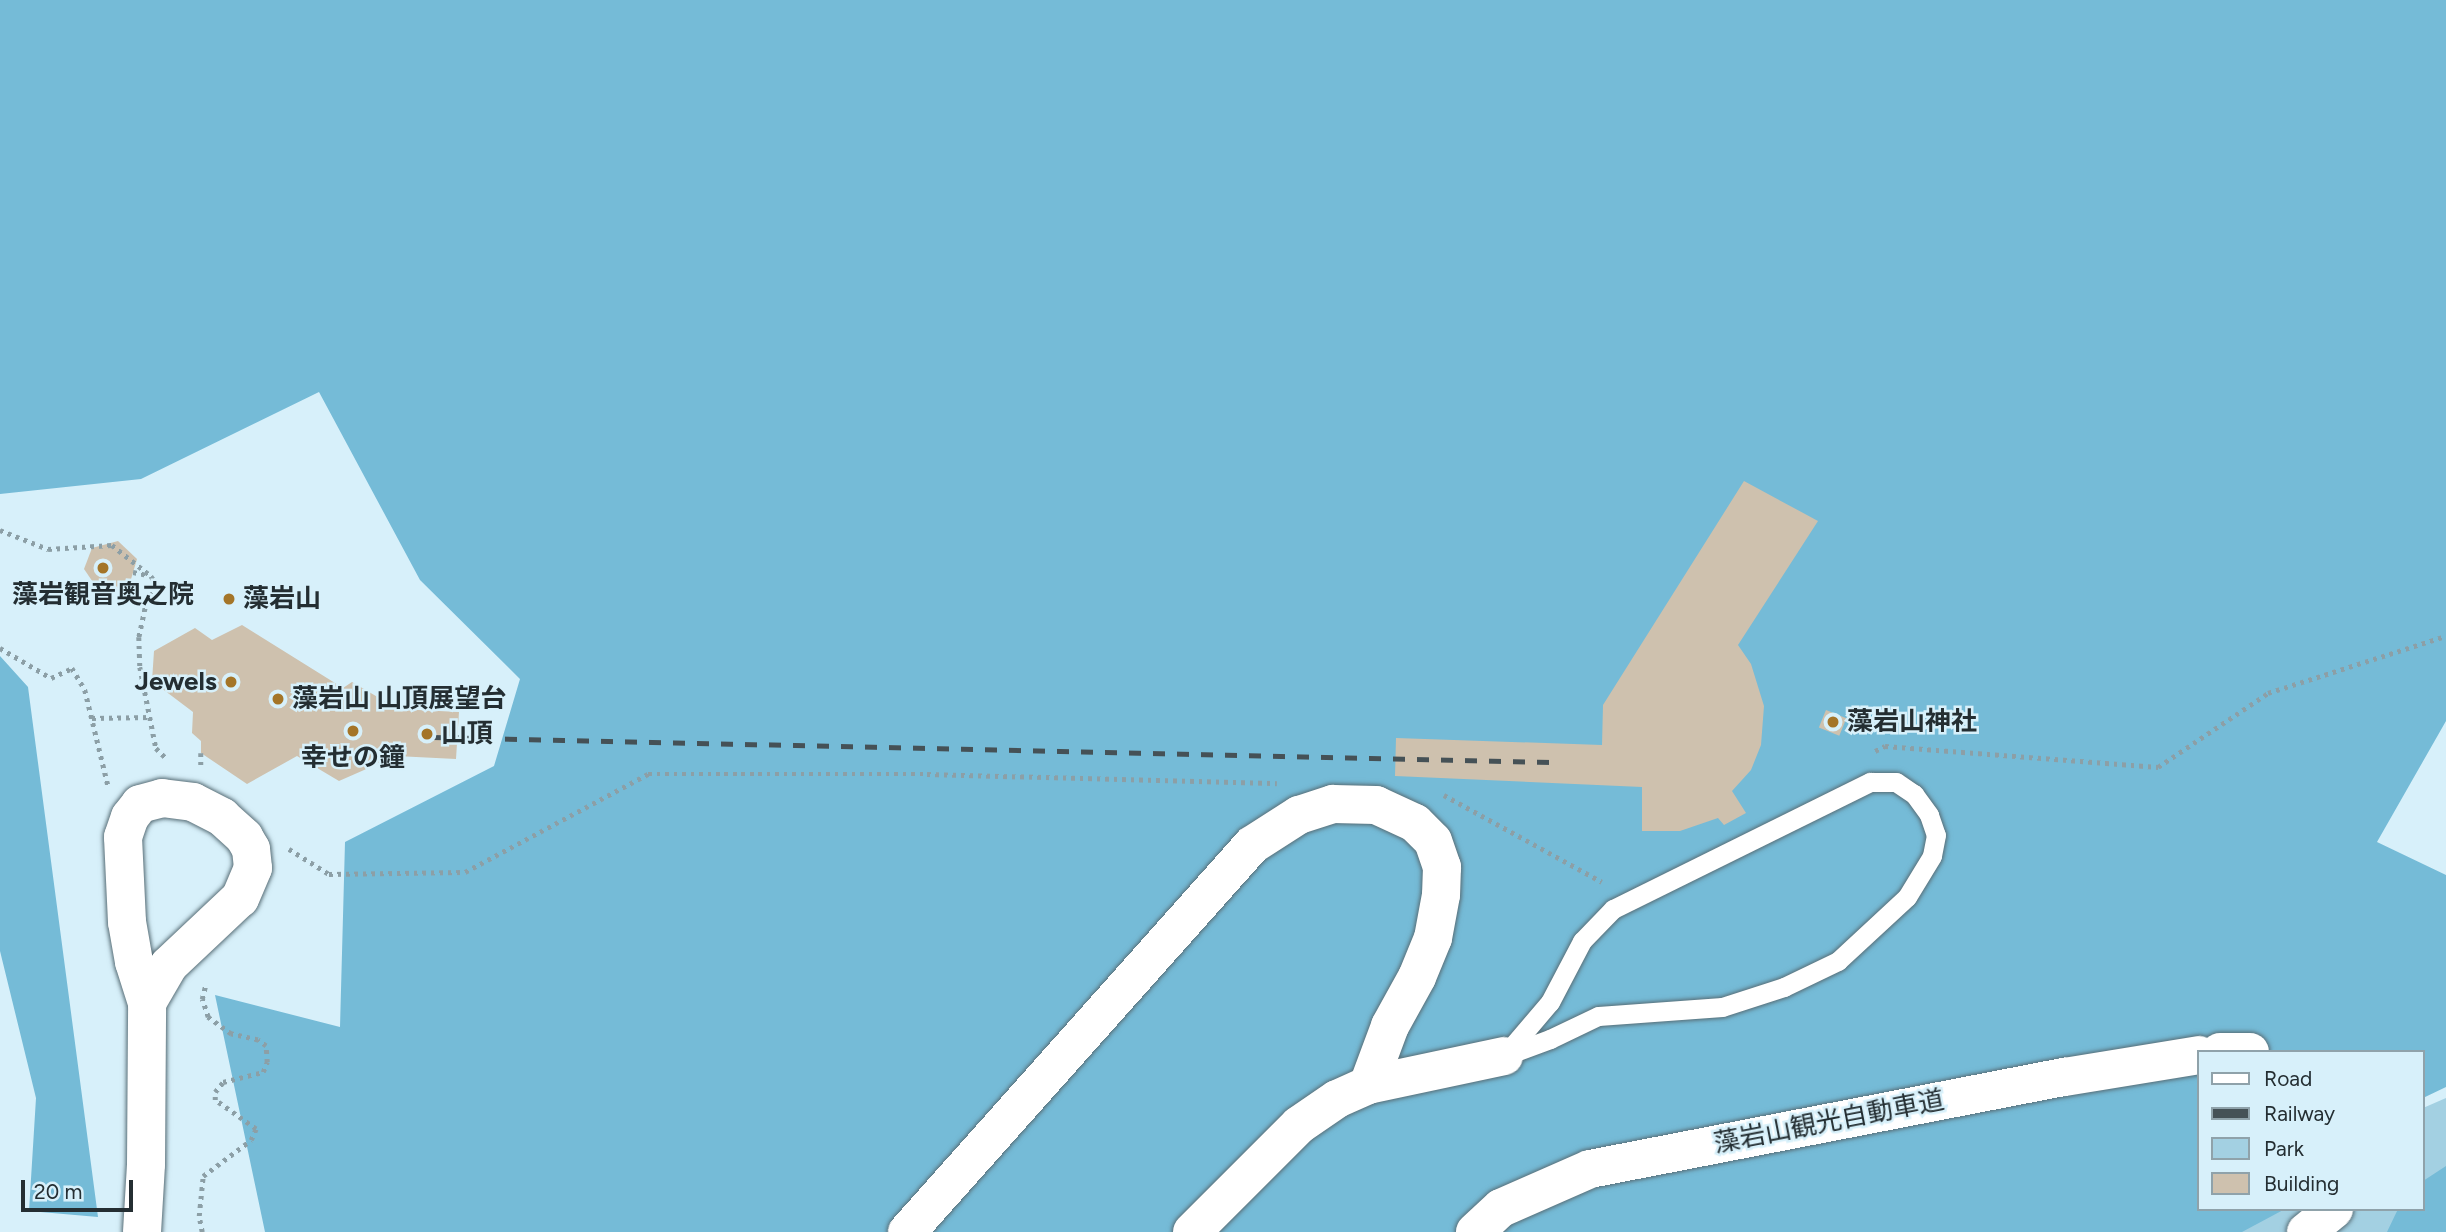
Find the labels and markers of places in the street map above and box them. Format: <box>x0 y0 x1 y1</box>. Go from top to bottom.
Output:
marker: 藻岩観音奥之院 <box>95 560 111 576</box>
place label: 藻岩観音奥之院 <box>12 579 194 611</box>
place label: 藻岩山 <box>243 583 321 615</box>
marker: 藻岩山 <box>221 591 237 607</box>
place label: Jewels <box>135 666 217 698</box>
marker: Jewels <box>223 674 239 690</box>
place label: 藻岩山 山頂展望台 <box>292 683 506 715</box>
marker: 藻岩山 山頂展望台 <box>270 691 286 707</box>
place label: 藻岩山神社 <box>1847 706 1977 738</box>
marker: 藻岩山神社 <box>1825 714 1841 730</box>
place label: 山頂 <box>441 718 493 750</box>
marker: 幸せの鐘 <box>345 723 361 739</box>
marker: 山頂 <box>419 726 435 742</box>
place label: 幸せの鐘 <box>301 742 405 774</box>

